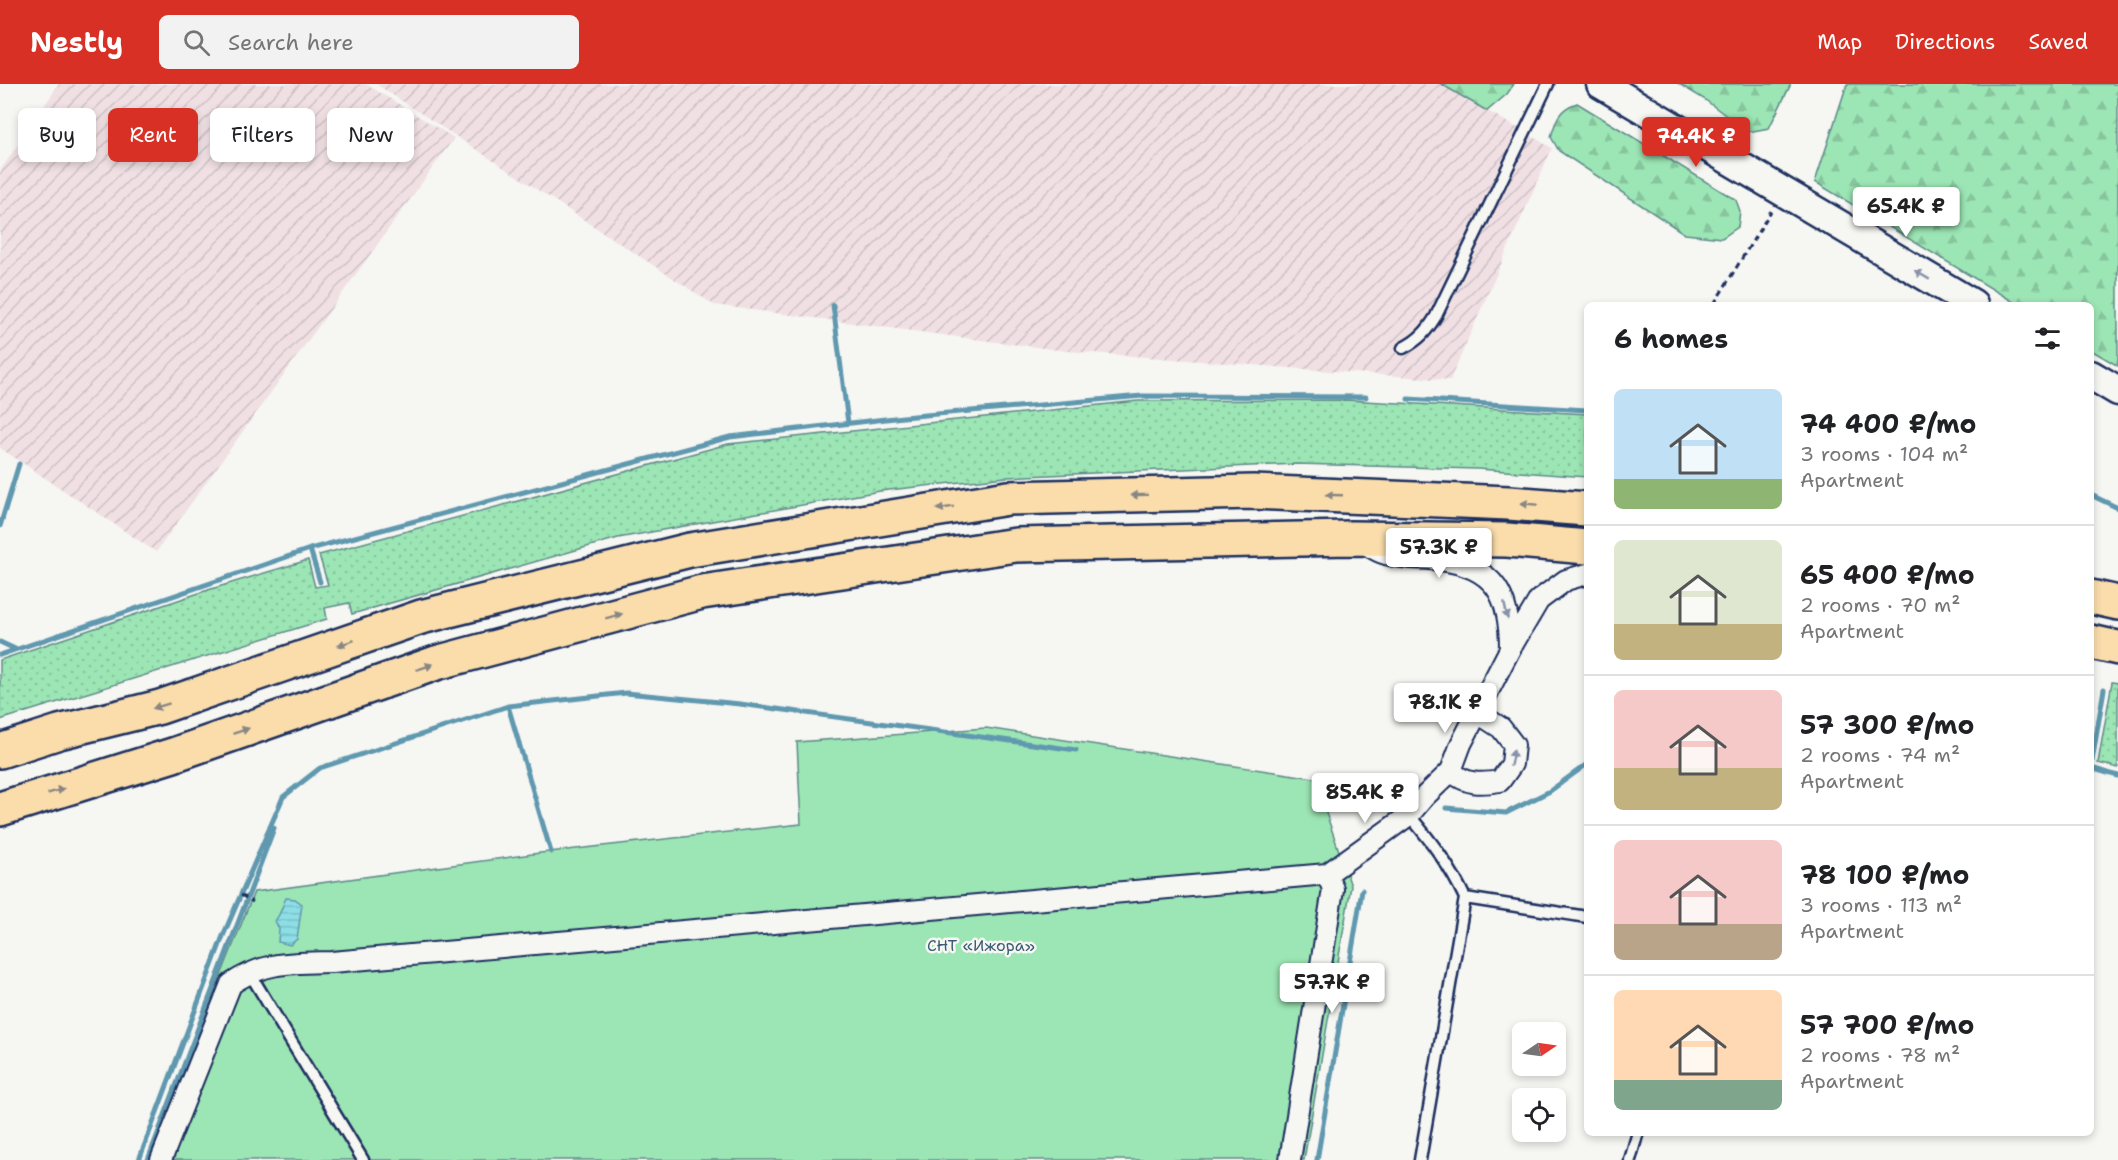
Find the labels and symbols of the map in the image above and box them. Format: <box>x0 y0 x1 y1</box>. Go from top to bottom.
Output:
pin: 74.4K ₽ <box>1641 117 1751 168</box>
pin: 65.4K ₽ <box>1851 187 1961 238</box>
one-way arrow <box>1914 269 1930 280</box>
one-way arrow <box>1129 490 1148 499</box>
one-way arrow <box>1324 491 1343 500</box>
one-way arrow <box>1519 499 1538 509</box>
one-way arrow <box>935 504 954 513</box>
pin: 57.3K ₽ <box>1384 528 1494 579</box>
one-way arrow <box>1502 602 1512 620</box>
one-way arrow <box>604 610 623 620</box>
one-way arrow <box>336 638 354 648</box>
one-way arrow <box>416 661 434 671</box>
pin: 78.1K ₽ <box>1390 683 1500 734</box>
one-way arrow <box>152 702 170 711</box>
one-way arrow <box>232 726 250 736</box>
one-way arrow <box>1508 748 1517 767</box>
pin: 85.4K ₽ <box>1310 773 1420 824</box>
one-way arrow <box>47 786 65 795</box>
park label: СНТ «Ижора» <box>927 935 1035 956</box>
pin: 57.7K ₽ <box>1277 963 1387 1014</box>
north arrow <box>1512 1022 1566 1076</box>

